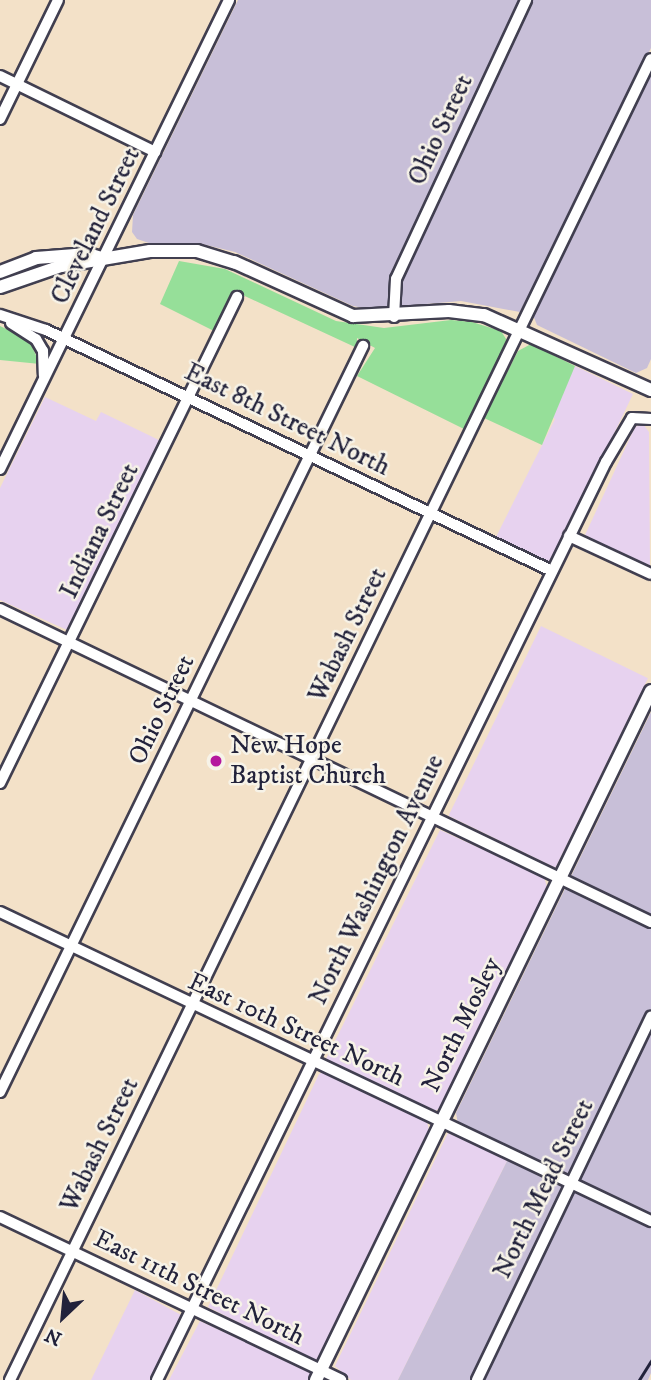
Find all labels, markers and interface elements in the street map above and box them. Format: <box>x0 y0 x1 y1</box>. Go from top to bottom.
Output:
street label: Ohio Street <box>402 70 480 190</box>
street label: Cleveland Street <box>45 143 147 309</box>
street label: East 8th Street North <box>179 357 395 483</box>
street label: Indiana Street <box>54 458 146 604</box>
street label: Wabash Street <box>302 563 394 707</box>
street label: Ohio Street <box>122 650 202 770</box>
place label: New Hope Baptist Church <box>230 730 386 792</box>
street label: North Washington Avenue <box>303 750 451 1010</box>
marker: New Hope Baptist Church <box>208 753 224 769</box>
street label: North Mosley <box>416 952 508 1098</box>
street label: East 10th Street North <box>183 966 409 1094</box>
street label: Wabash Street <box>54 1073 146 1217</box>
street label: North Mead Street <box>487 1094 601 1284</box>
street label: East 11th Street North <box>88 1223 310 1353</box>
north arrow <box>28 1282 98 1352</box>
text: N <box>42 1323 66 1350</box>

